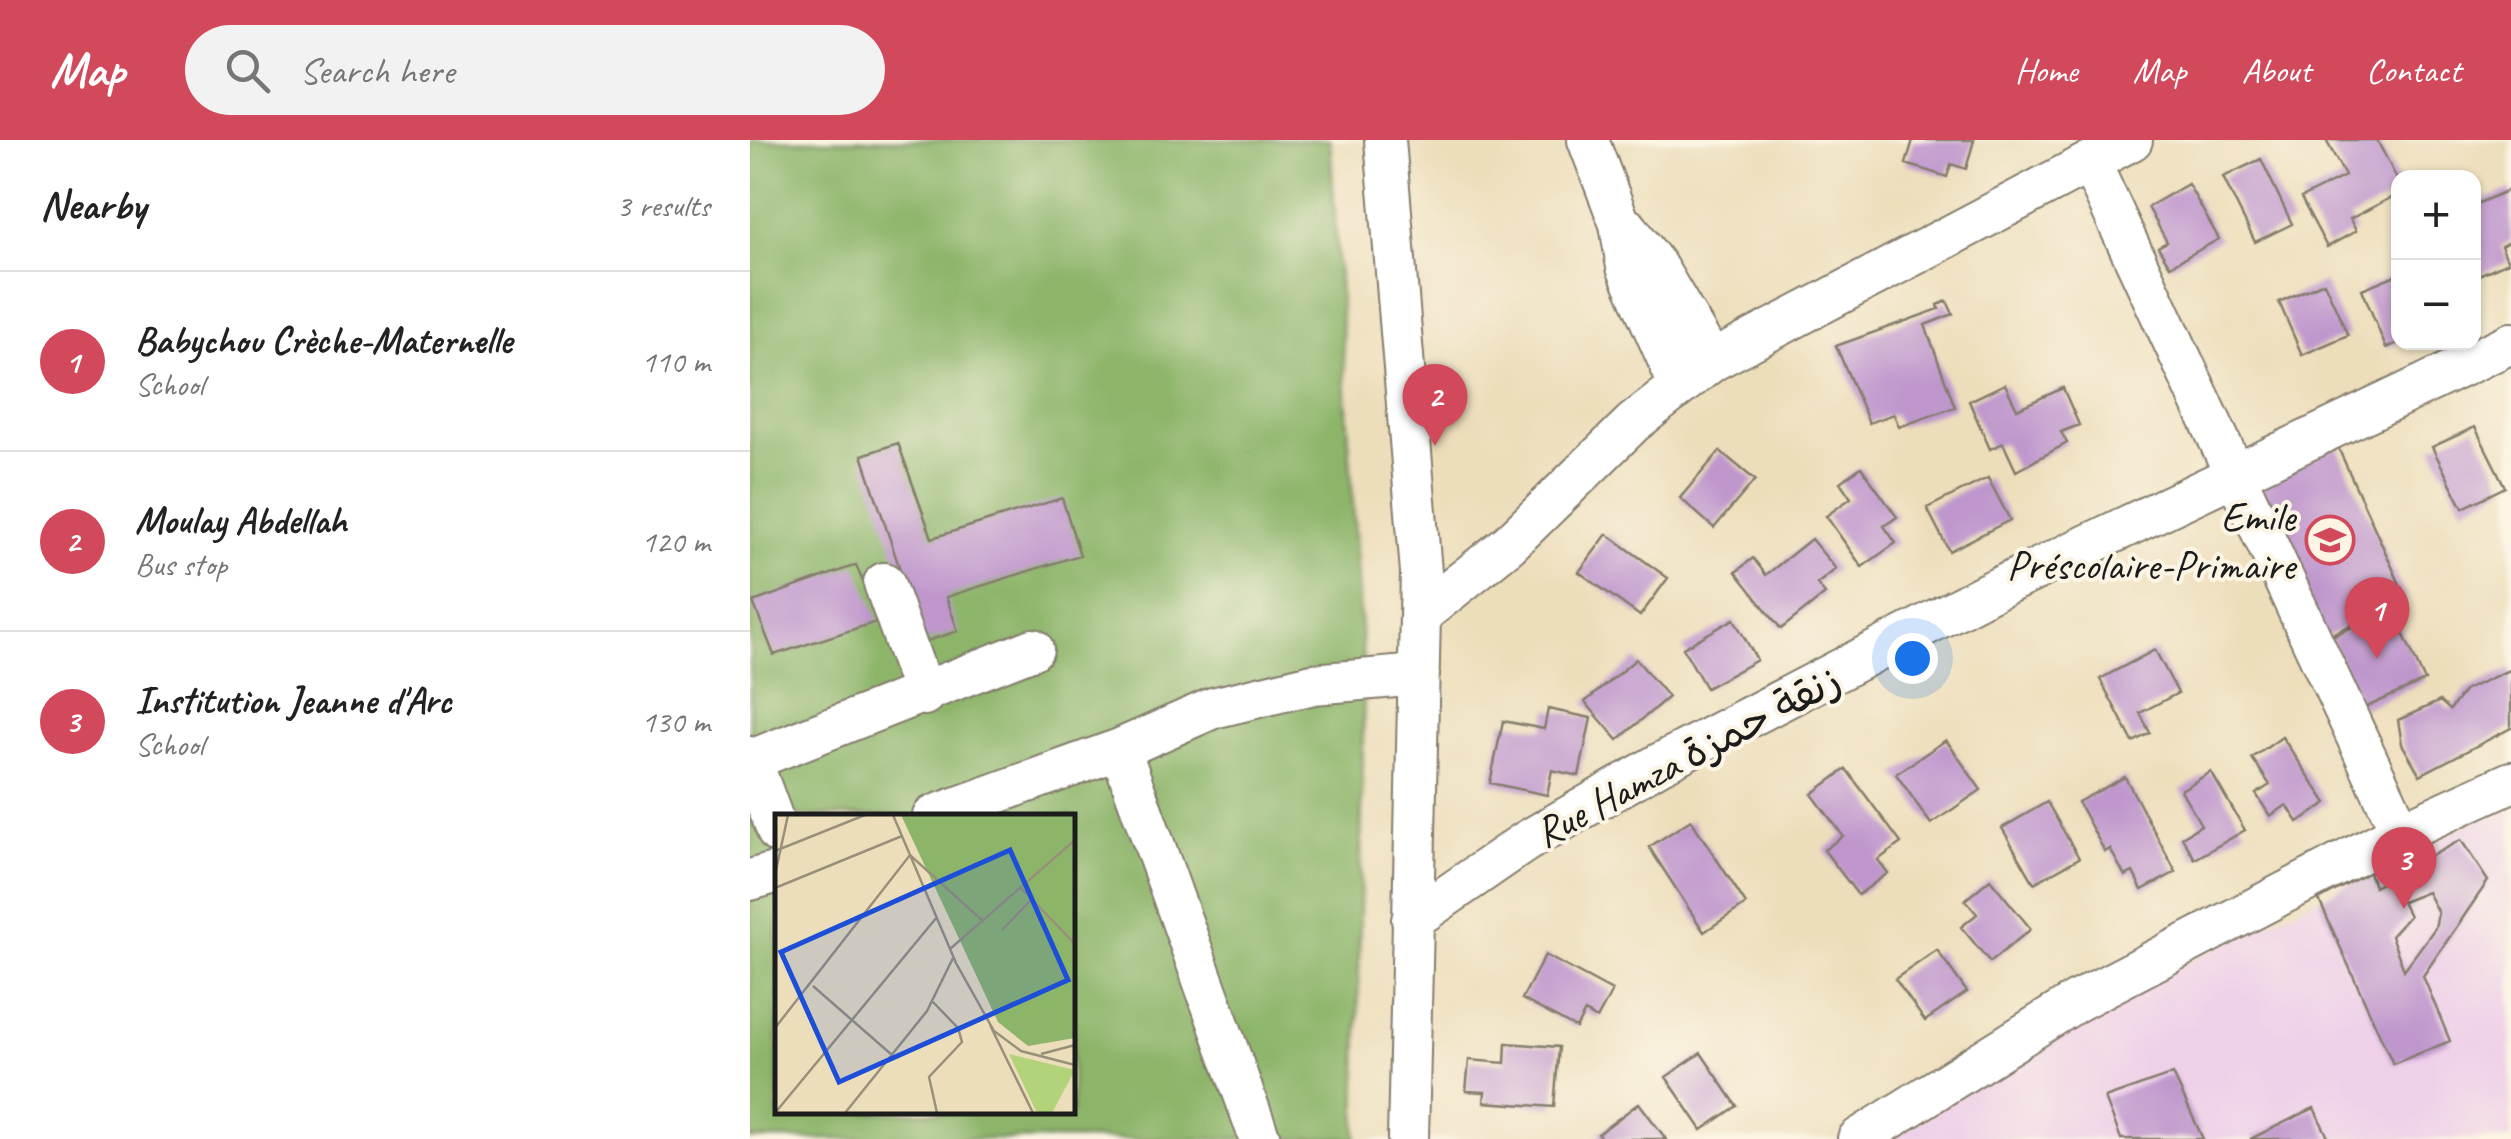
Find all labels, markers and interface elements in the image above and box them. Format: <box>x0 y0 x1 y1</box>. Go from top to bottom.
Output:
search box <box>185 25 885 115</box>
text: Map <box>50 40 125 100</box>
icon: search <box>220 43 275 98</box>
text: Search here <box>300 47 454 94</box>
text: Home <box>2015 48 2078 93</box>
text: Map <box>2133 48 2186 93</box>
text: About <box>2241 48 2311 93</box>
text: Contact <box>2366 48 2461 93</box>
map controls <box>2391 170 2481 350</box>
button: + <box>2391 170 2481 260</box>
text: Nearby <box>40 179 146 232</box>
text: 3 results <box>616 185 710 226</box>
button: − <box>2391 260 2481 350</box>
text: Babychou Crèche-Maternelle <box>135 317 512 364</box>
text: 1 <box>65 341 80 382</box>
text: 110 m <box>641 341 710 382</box>
text: School <box>135 364 204 405</box>
pin: 2 <box>1402 364 1468 446</box>
place label: Emile Préscolaire-Primaire <box>2007 491 2298 592</box>
text: Moulay Abdellah <box>135 497 347 544</box>
school or university icon: Emile Préscolaire-Primaire <box>2304 514 2356 566</box>
text: 2 <box>65 521 80 562</box>
text: 120 m <box>641 521 710 562</box>
text: Bus stop <box>135 544 227 585</box>
pin: 1 <box>2344 576 2410 659</box>
your location <box>1887 633 1938 684</box>
street label: Rue Hamza زنقة حمزة <box>1525 653 1850 859</box>
text: Institution Jeanne d'Arc <box>135 677 451 724</box>
text: 3 <box>65 701 80 742</box>
text: 130 m <box>641 701 710 742</box>
text: School <box>135 724 204 765</box>
inset map <box>775 814 1075 1114</box>
pin: 3 <box>2372 826 2436 909</box>

